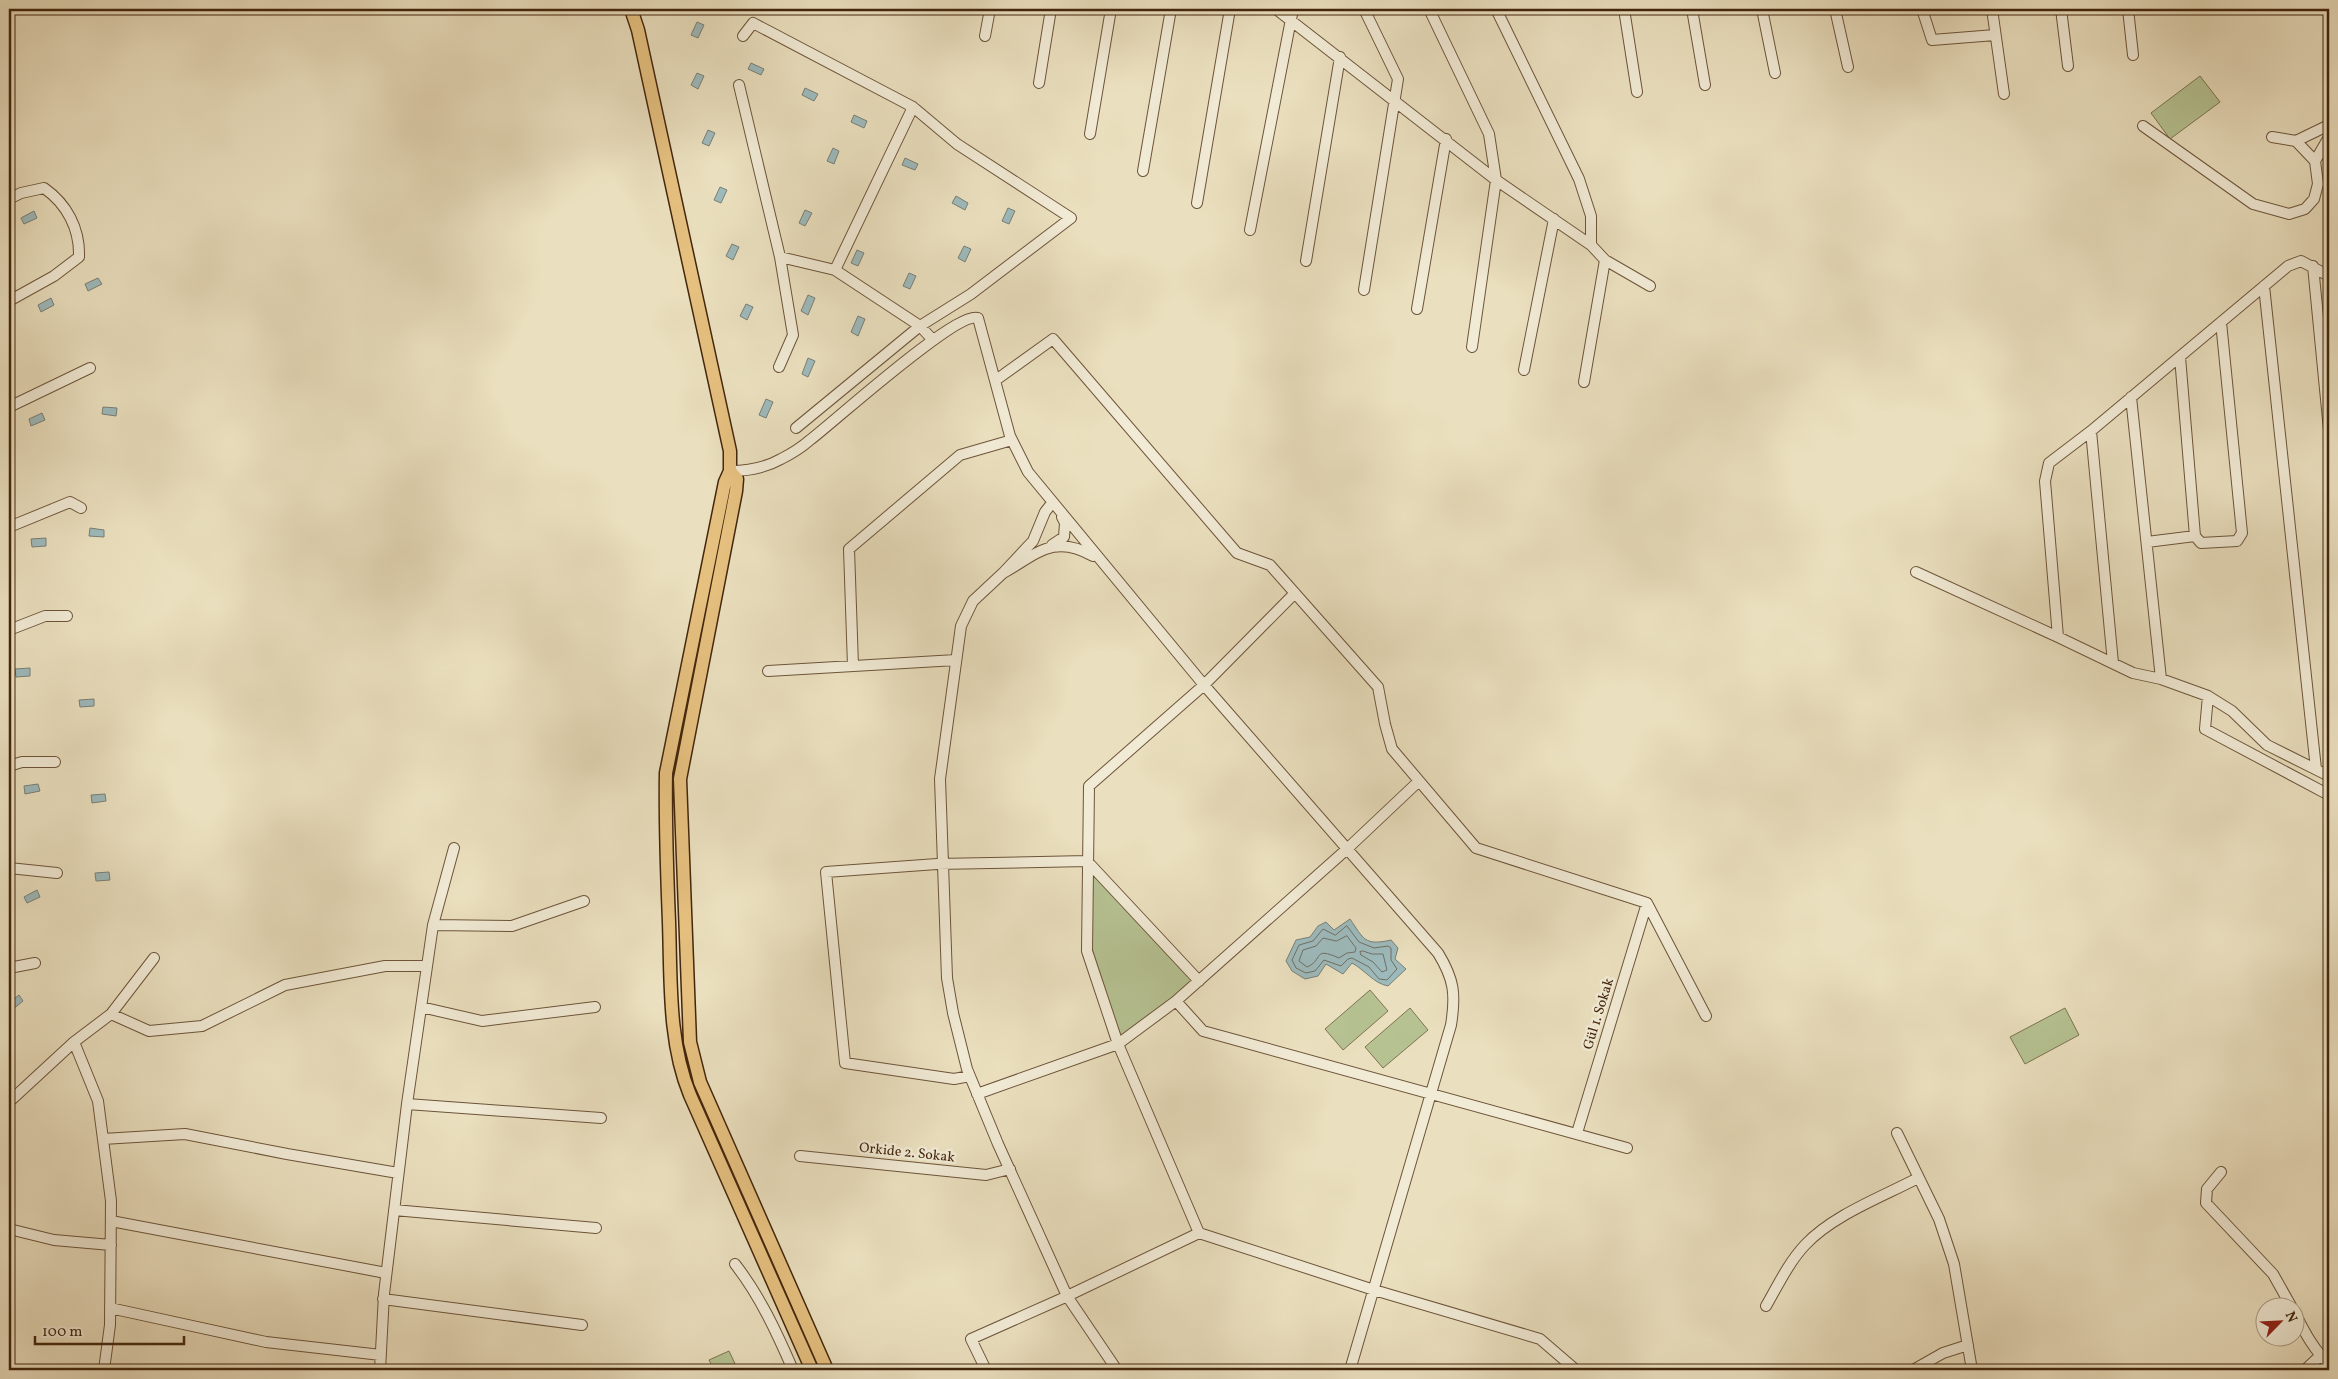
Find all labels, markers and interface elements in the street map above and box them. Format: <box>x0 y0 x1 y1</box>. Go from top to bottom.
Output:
street label: Gül 1. Sokak <box>1579 976 1619 1052</box>
street label: Orkide 2. Sokak <box>858 1139 956 1168</box>
north arrow <box>2256 1296 2306 1346</box>
text: N <box>2280 1309 2301 1326</box>
scale bar <box>35 1314 184 1346</box>
text: 100 m <box>42 1322 82 1343</box>

